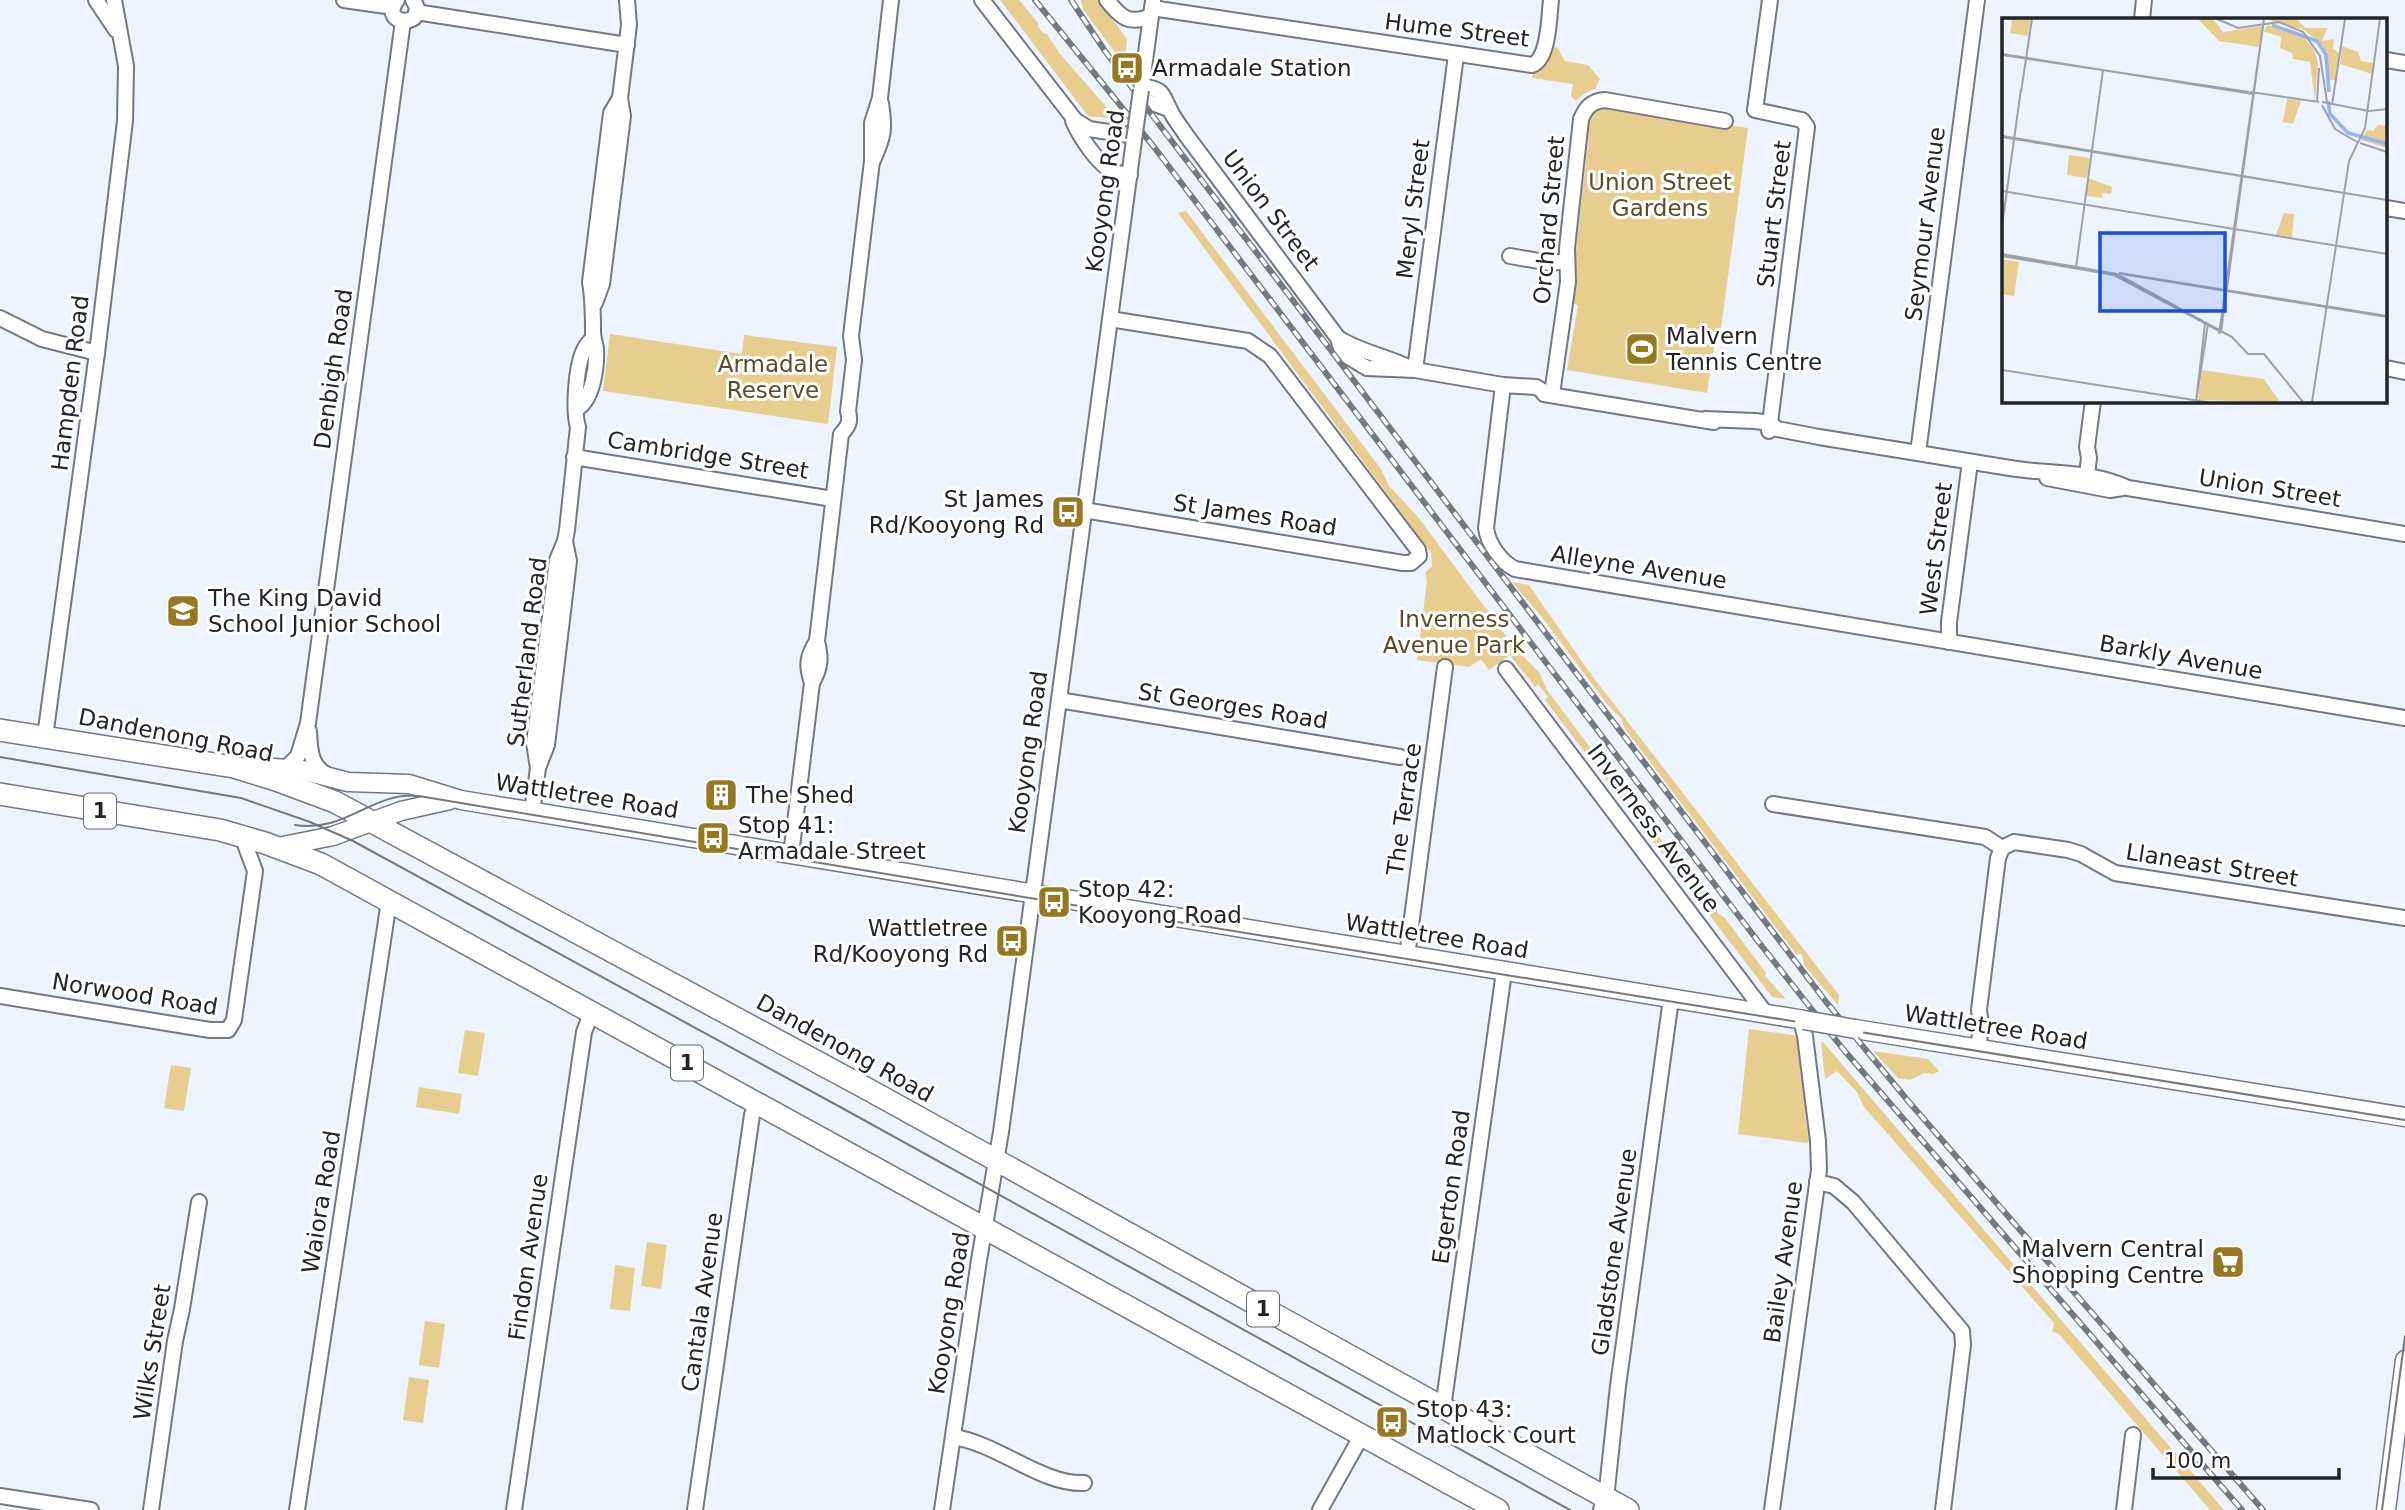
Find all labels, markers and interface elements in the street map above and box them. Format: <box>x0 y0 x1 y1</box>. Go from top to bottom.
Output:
street label: Hume Street <box>1383 8 1531 52</box>
inset map <box>2002 18 2388 402</box>
bus stop icon: Armadale Station <box>1108 49 1146 87</box>
place label: Armadale Station <box>1152 55 1352 81</box>
street label: Kooyong Road <box>1081 108 1129 274</box>
street label: Seymour Avenue <box>1900 125 1950 323</box>
street label: Orchard Street <box>1529 135 1569 305</box>
street label: Meryl Street <box>1392 138 1434 280</box>
street label: Stuart Street <box>1752 139 1796 289</box>
street label: Union Street <box>1217 145 1325 275</box>
park label: Union Street Gardens <box>1588 169 1732 221</box>
street label: Denbigh Road <box>309 287 357 451</box>
street label: Hampden Road <box>46 294 94 472</box>
place label: Malvern Tennis Centre <box>1665 323 1822 375</box>
sports icon: Malvern Tennis Centre <box>1623 330 1661 368</box>
park label: Armadale Reserve <box>718 351 828 403</box>
street label: Cambridge Street <box>605 426 811 484</box>
street label: Union Street <box>2197 464 2343 512</box>
street label: West Street <box>1915 481 1957 617</box>
place label: St James Rd/Kooyong Rd <box>869 486 1044 538</box>
street label: St James Road <box>1171 489 1339 541</box>
bus stop icon: St James Rd/Kooyong Rd <box>1049 493 1087 531</box>
street label: Alleyne Avenue <box>1549 540 1729 594</box>
street label: Sutherland Road <box>502 556 552 748</box>
place label: The King David School Junior School <box>207 585 441 637</box>
school or university icon: The King David School Junior School <box>164 592 202 630</box>
park label: Inverness Avenue Park <box>1383 606 1526 658</box>
street label: Barkly Avenue <box>2097 630 2265 684</box>
street label: Kooyong Road <box>1004 669 1052 835</box>
street label: St Georges Road <box>1136 678 1330 734</box>
street label: Dandenong Road <box>76 703 276 767</box>
street label: Inverness Avenue <box>1582 739 1726 917</box>
street label: The Terrace <box>1382 741 1426 878</box>
street label: Wattletree Road <box>493 769 681 823</box>
building icon: The Shed <box>702 776 740 814</box>
place label: The Shed <box>745 782 854 808</box>
road number: 1 <box>84 794 116 828</box>
place label: Stop 41: Armadale Street <box>738 812 926 864</box>
bus stop icon: Stop 41: Armadale Street <box>694 819 732 857</box>
street label: Llaneast Street <box>2124 839 2300 891</box>
place label: Stop 42: Kooyong Road <box>1078 876 1242 928</box>
bus stop icon: Stop 42: Kooyong Road <box>1035 883 1073 921</box>
street label: Wattletree Road <box>1343 909 1531 963</box>
place label: Wattletree Rd/Kooyong Rd <box>813 915 988 967</box>
bus stop icon: Wattletree Rd/Kooyong Rd <box>993 922 1031 960</box>
street label: Norwood Road <box>50 968 220 1020</box>
street label: Dandenong Road <box>752 989 938 1107</box>
street label: Wattletree Road <box>1902 1000 2090 1054</box>
road number: 1 <box>671 1046 703 1080</box>
street label: Egerton Road <box>1427 1108 1475 1266</box>
street label: Waiora Road <box>297 1129 345 1275</box>
street label: Gladstone Avenue <box>1587 1146 1641 1358</box>
street label: Findon Avenue <box>503 1172 553 1342</box>
street label: Bailey Avenue <box>1759 1179 1807 1345</box>
street label: Cantala Avenue <box>677 1211 727 1393</box>
street label: Kooyong Road <box>923 1230 975 1396</box>
place label: Malvern Central Shopping Centre <box>2012 1236 2204 1288</box>
supermarket icon: Malvern Central Shopping Centre <box>2209 1243 2247 1281</box>
street label: Wilks Street <box>128 1282 176 1422</box>
road number: 1 <box>1247 1292 1279 1326</box>
place label: Stop 43: Matlock Court <box>1416 1396 1576 1448</box>
bus stop icon: Stop 43: Matlock Court <box>1373 1403 1411 1441</box>
scale bar <box>2153 1436 2338 1480</box>
text: 100 m <box>2164 1449 2231 1473</box>

